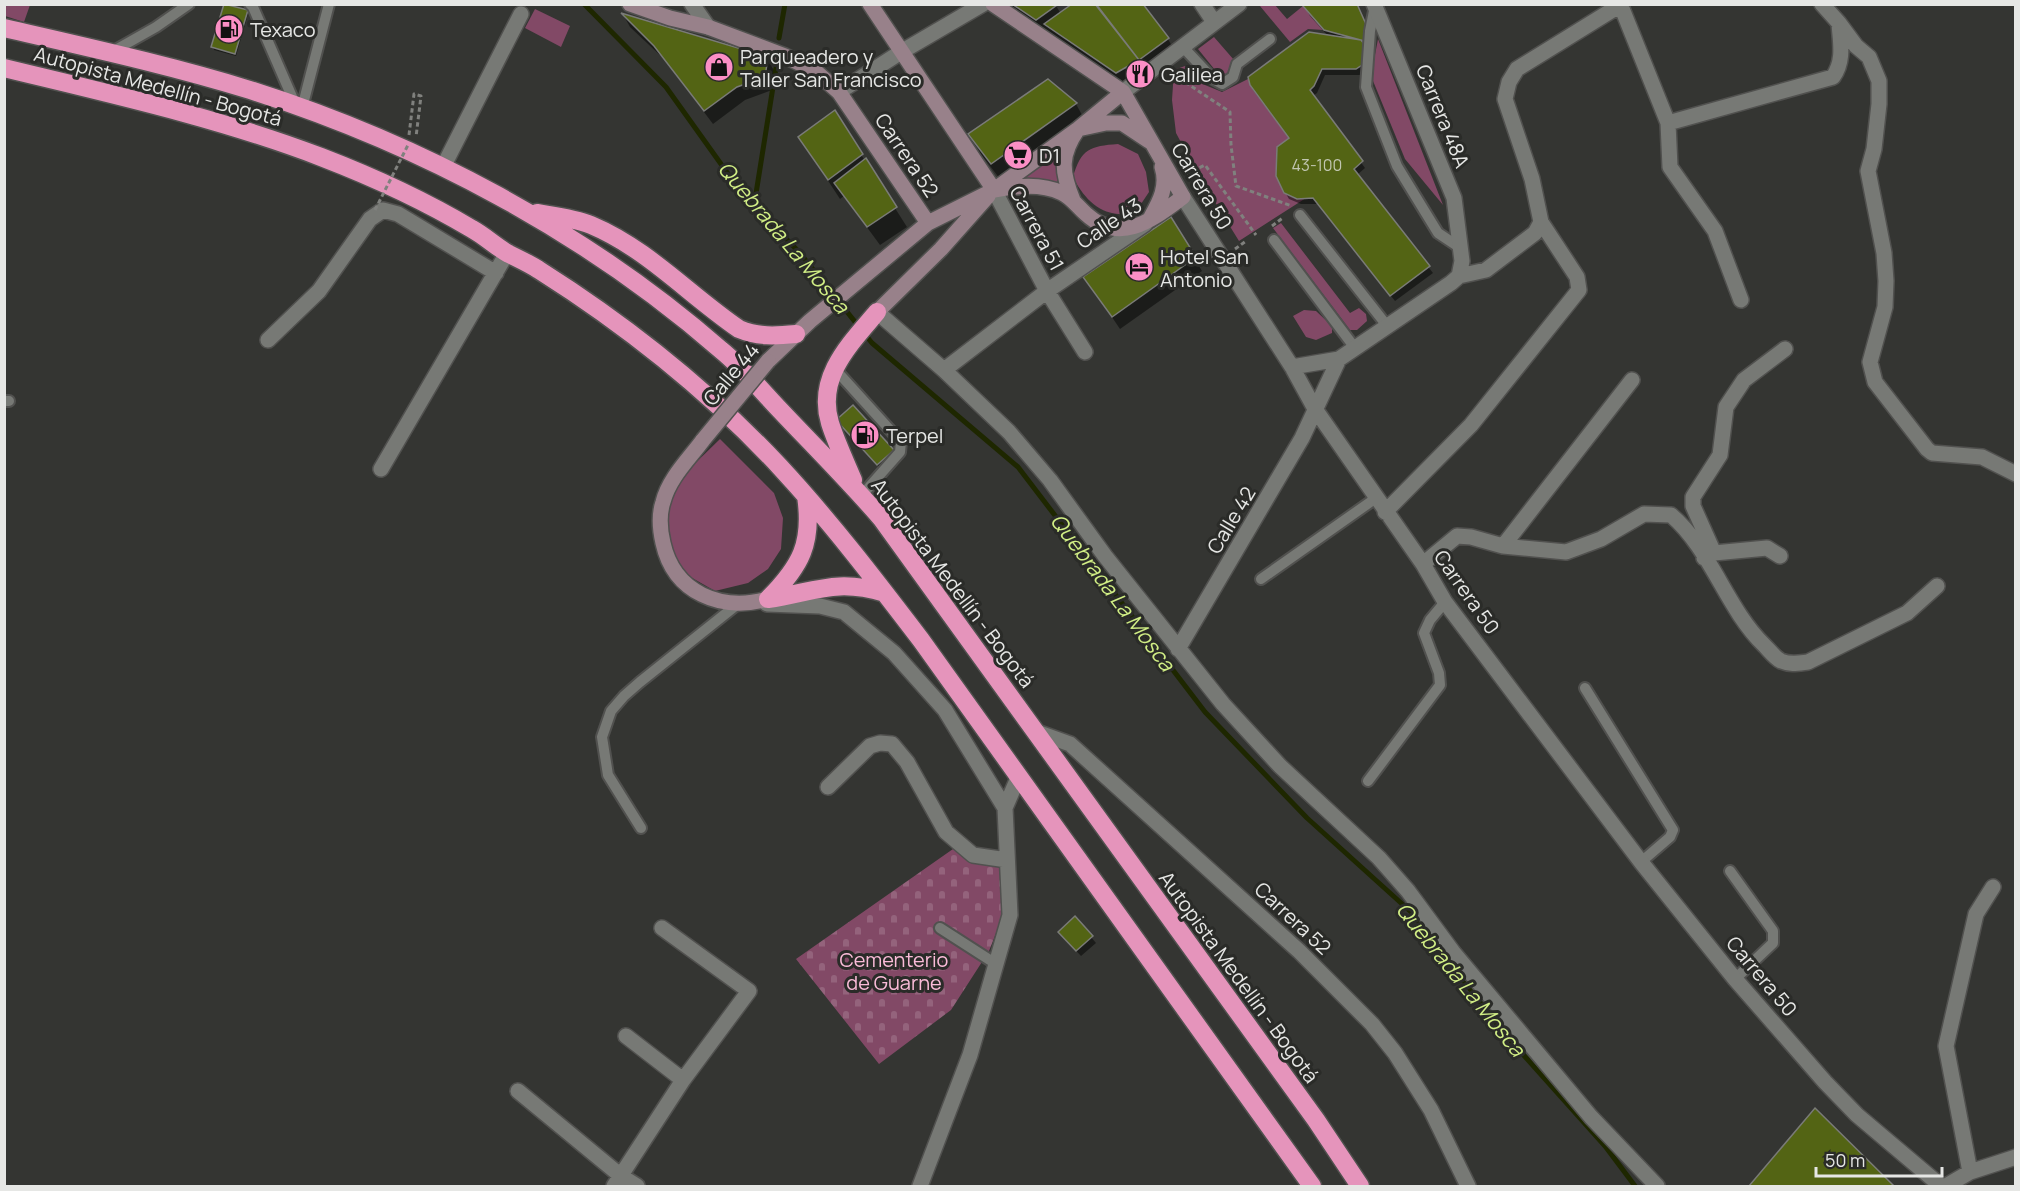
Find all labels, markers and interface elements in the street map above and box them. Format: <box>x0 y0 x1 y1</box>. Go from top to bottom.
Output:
fuel station icon: Texaco <box>213 13 245 45</box>
place label: Texaco <box>250 16 316 43</box>
street label: Autopista Medellín - Bogotá <box>31 40 285 132</box>
place label: Parqueadero y Taller San Francisco <box>740 43 922 93</box>
shop icon: Parqueadero y Taller San Francisco <box>703 51 735 83</box>
restaurant icon: Galilea <box>1124 58 1156 90</box>
street label: Carrera 48A <box>1410 60 1476 172</box>
place label: Galilea <box>1161 61 1223 88</box>
street label: Carrera 52 <box>869 108 945 202</box>
street label: Carrera 50 <box>1165 137 1239 235</box>
supermarket icon: D1 <box>1002 139 1034 171</box>
place label: D1 <box>1039 142 1060 169</box>
house number: 43-100 <box>1292 154 1342 176</box>
water label: Quebrada La Mosca <box>712 155 857 320</box>
street label: Carrera 51 <box>1003 181 1071 275</box>
street label: Calle 43 <box>1071 191 1147 255</box>
place label: Hotel San Antonio <box>1160 243 1249 293</box>
hotel icon: Hotel San Antonio <box>1123 251 1155 283</box>
street label: Calle 44 <box>697 337 765 411</box>
fuel station icon: Terpel <box>849 419 881 451</box>
place label: Terpel <box>886 422 943 449</box>
street label: Autopista Medellín - Bogotá <box>865 473 1041 693</box>
street label: Calle 42 <box>1200 481 1262 559</box>
water label: Quebrada La Mosca <box>1045 508 1182 677</box>
street label: Carrera 50 <box>1428 545 1506 639</box>
street label: Autopista Medellín - Bogotá <box>1153 866 1325 1088</box>
street label: Carrera 52 <box>1249 876 1337 960</box>
water label: Quebrada La Mosca <box>1390 896 1533 1063</box>
street label: Carrera 50 <box>1720 930 1804 1022</box>
park label: Cementerio de Guarne <box>840 946 949 996</box>
scale bar <box>1816 1140 1942 1178</box>
text: 50 m <box>1825 1148 1865 1172</box>

